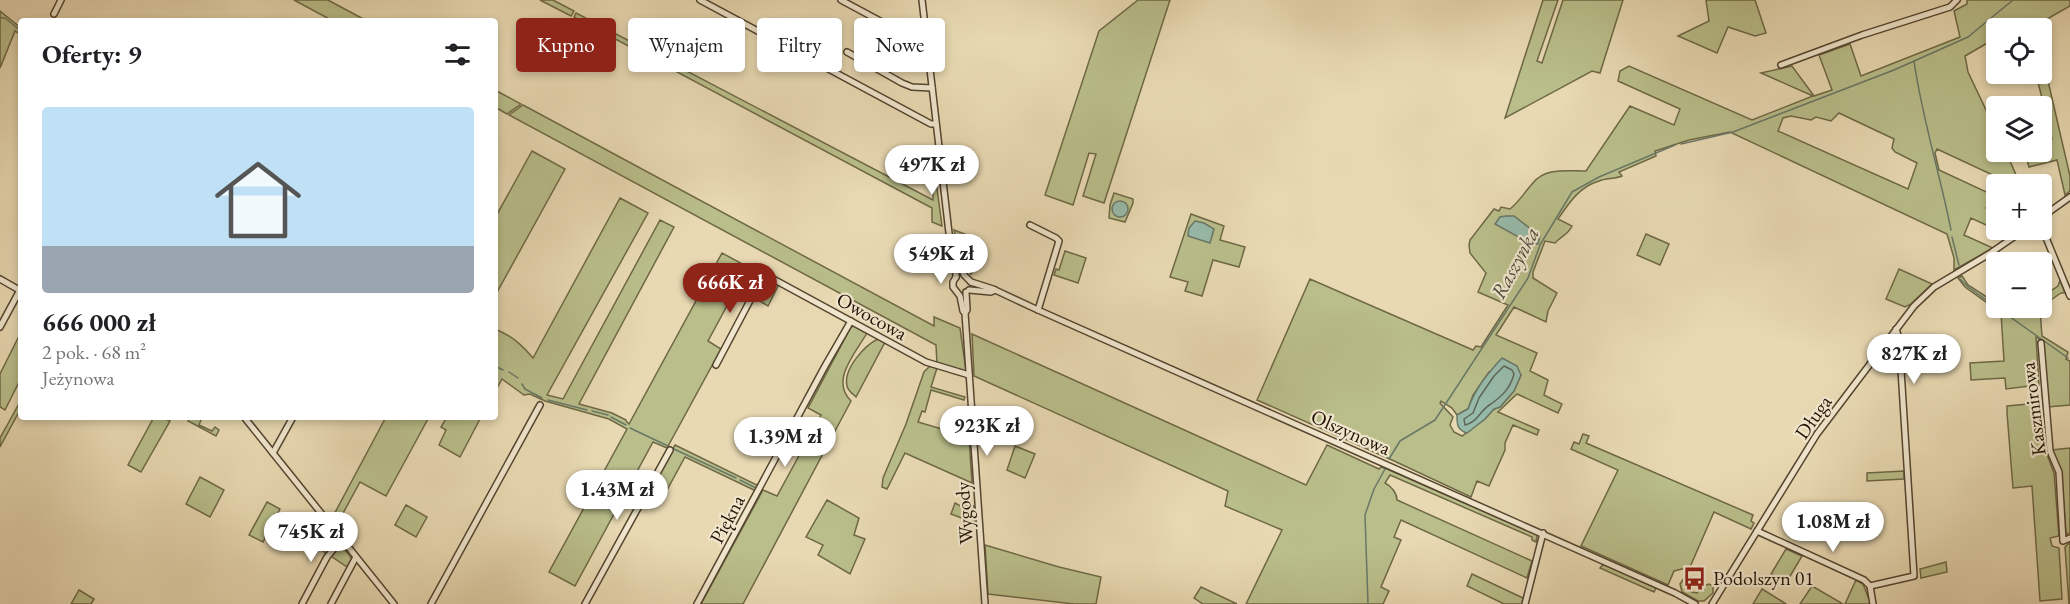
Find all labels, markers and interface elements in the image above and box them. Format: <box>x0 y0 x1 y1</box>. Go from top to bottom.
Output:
chip: Kupno <box>516 18 616 72</box>
chip: Wynajem <box>628 18 745 72</box>
chip: Filtry <box>757 18 842 72</box>
chip: Nowe <box>854 18 945 72</box>
map controls <box>1986 18 2052 318</box>
button: locate <box>1986 18 2052 84</box>
text: Oferty: 9 <box>42 37 142 71</box>
icon: filters <box>441 38 474 71</box>
button: layers <box>1986 96 2052 162</box>
pin: 497K zł <box>877 145 987 196</box>
icon: home <box>204 146 312 254</box>
text: 497K zł <box>899 151 965 177</box>
button: + <box>1986 174 2052 240</box>
water label: Raszynka <box>1484 222 1545 304</box>
pin: 549K zł <box>886 234 996 285</box>
text: 549K zł <box>908 240 974 266</box>
button: − <box>1986 252 2052 318</box>
pin: 666K zł <box>675 263 785 314</box>
text: 666K zł <box>697 269 763 295</box>
street label: Owocowa <box>832 286 912 346</box>
text: 666 000 zł <box>42 305 156 339</box>
pin: 827K zł <box>1859 334 1969 385</box>
text: 2 pok. · 68 m² <box>42 339 146 365</box>
text: 827K zł <box>1881 340 1947 366</box>
street label: Kaszmirowa <box>2014 361 2052 457</box>
text: Jeżynowa <box>42 365 114 391</box>
street label: Długa <box>1789 390 1837 444</box>
street label: Olszynowa <box>1307 403 1395 461</box>
pin: 923K zł <box>932 406 1042 457</box>
text: 923K zł <box>954 412 1020 438</box>
pin: 1.39M zł <box>723 417 847 468</box>
text: 1.39M zł <box>748 423 822 449</box>
pin: 1.43M zł <box>555 470 679 521</box>
text: 1.43M zł <box>580 476 654 502</box>
street label: Wygody <box>949 481 979 545</box>
street label: Piękna <box>703 490 751 548</box>
pin: 1.08M zł <box>1771 502 1895 553</box>
text: 1.08M zł <box>1796 508 1870 534</box>
pin: 745K zł <box>256 512 366 563</box>
text: 745K zł <box>278 518 344 544</box>
bus stop icon: Podolszyn 01 <box>1682 565 1708 591</box>
place label: Podolszyn 01 <box>1713 565 1814 591</box>

